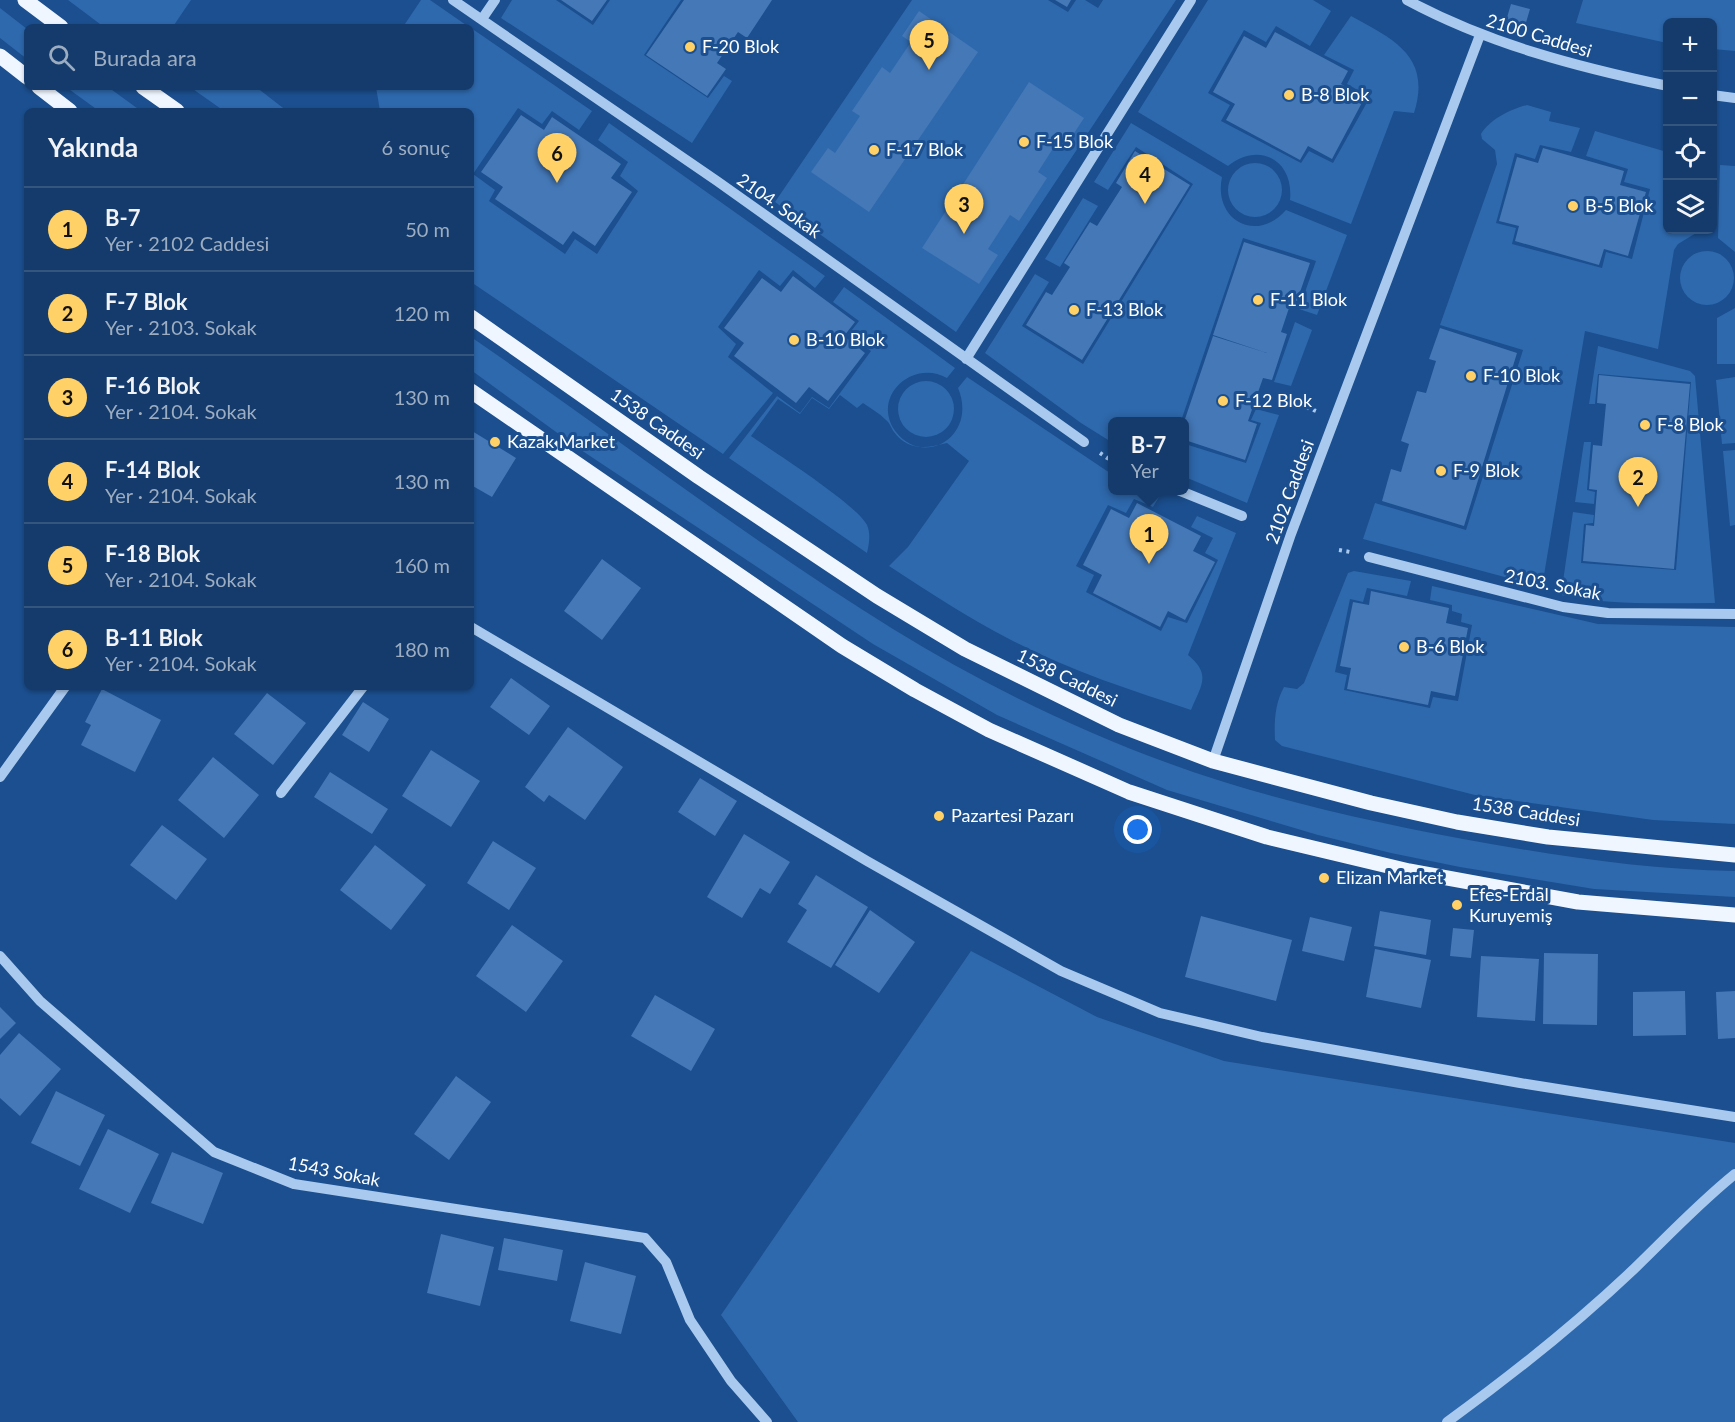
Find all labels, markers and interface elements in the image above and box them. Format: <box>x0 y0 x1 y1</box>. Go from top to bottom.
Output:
street label: 2100 Caddesi <box>1484 9 1595 62</box>
map controls <box>1663 18 1717 234</box>
button: + <box>1663 18 1717 72</box>
pin: 5 <box>910 20 948 70</box>
search box <box>24 24 474 90</box>
place label: F-20 Blok <box>702 35 780 57</box>
marker: F-20 Blok <box>683 40 697 54</box>
icon: search <box>45 41 78 74</box>
text: Burada ara <box>93 44 197 71</box>
button: − <box>1663 72 1717 126</box>
place label: B-8 Blok <box>1301 83 1370 105</box>
marker: B-8 Blok <box>1282 88 1296 102</box>
button: locate <box>1663 126 1717 180</box>
place label: F-15 Blok <box>1036 130 1114 152</box>
text: Yakında <box>48 131 138 163</box>
pin: 6 <box>538 134 576 183</box>
text: 6 sonuç <box>381 135 450 159</box>
marker: F-15 Blok <box>1017 135 1031 149</box>
place label: F-17 Blok <box>886 138 964 160</box>
marker: F-17 Blok <box>867 143 881 157</box>
pin: 4 <box>1126 154 1164 204</box>
street label: 2104. Sokak <box>733 168 827 243</box>
button: layers <box>1663 180 1717 234</box>
pin: 3 <box>944 184 984 234</box>
place label: B-5 Blok <box>1585 194 1654 216</box>
marker: B-5 Blok <box>1566 199 1580 213</box>
text: B-7 <box>105 204 140 231</box>
text: 1 <box>62 217 73 241</box>
text: 50 m <box>405 217 450 241</box>
text: Yer · 2102 Caddesi <box>105 231 269 255</box>
text: F-7 Blok <box>105 288 188 315</box>
place label: F-11 Blok <box>1270 288 1348 310</box>
marker: F-11 Blok <box>1251 293 1265 307</box>
place label: F-13 Blok <box>1086 298 1164 320</box>
text: 2 <box>62 301 73 325</box>
text: 120 m <box>394 301 450 325</box>
marker: F-13 Blok <box>1067 303 1081 317</box>
text: Yer · 2103. Sokak <box>105 315 257 339</box>
place label: B-10 Blok <box>806 328 886 350</box>
marker: B-10 Blok <box>787 333 801 347</box>
place label: F-10 Blok <box>1483 364 1561 386</box>
marker: F-10 Blok <box>1464 369 1478 383</box>
text: F-16 Blok <box>105 372 200 399</box>
street label: 1538 Caddesi <box>607 383 709 463</box>
text: 3 <box>62 385 73 409</box>
text: 130 m <box>394 385 450 409</box>
place label: F-12 Blok <box>1235 389 1313 411</box>
marker: F-12 Blok <box>1216 394 1230 408</box>
text: Yer · 2104. Sokak <box>105 399 257 423</box>
place label: F-8 Blok <box>1657 413 1725 435</box>
popup <box>1108 417 1189 495</box>
marker: F-8 Blok <box>1638 418 1652 432</box>
place label: Kazak Market <box>507 430 616 452</box>
text: B-7 <box>1131 431 1166 458</box>
marker: Kazak Market <box>488 435 502 449</box>
street label: 2102 Caddesi <box>1260 437 1318 547</box>
text: F-14 Blok <box>105 456 200 483</box>
text: Yer <box>1131 458 1159 482</box>
pin: 2 <box>1618 458 1658 507</box>
place label: F-9 Blok <box>1453 459 1521 481</box>
marker: F-9 Blok <box>1434 464 1448 478</box>
text: 4 <box>62 469 73 493</box>
text: 130 m <box>394 469 450 493</box>
text: Yer · 2104. Sokak <box>105 483 257 507</box>
pin: 1 <box>1130 514 1168 564</box>
text: F-18 Blok <box>105 540 200 567</box>
text: 5 <box>62 553 73 577</box>
text: 160 m <box>394 553 450 577</box>
street label: 2103. Sokak <box>1503 564 1604 604</box>
text: Yer · 2104. Sokak <box>105 567 257 591</box>
text: B-11 Blok <box>105 624 203 651</box>
place label: B-6 Blok <box>1416 635 1485 657</box>
text: 6 <box>62 637 73 661</box>
text: 180 m <box>394 637 450 661</box>
marker: B-6 Blok <box>1397 640 1411 654</box>
street label: 1538 Caddesi <box>1014 643 1121 711</box>
text: Yer · 2104. Sokak <box>105 651 257 675</box>
street label: 1538 Caddesi <box>1471 792 1582 830</box>
place label: Pazartesi Pazarı <box>951 804 1074 826</box>
marker: Pazartesi Pazarı <box>932 809 946 823</box>
your location <box>1123 815 1152 844</box>
place label: Elizan Market <box>1336 866 1444 888</box>
marker: Elizan Market <box>1317 871 1331 885</box>
place label: Efes-Erdal Kuruyemiş <box>1469 883 1553 926</box>
marker: Efes-Erdal Kuruyemiş <box>1450 898 1464 912</box>
street label: 1543 Sokak <box>286 1151 383 1191</box>

